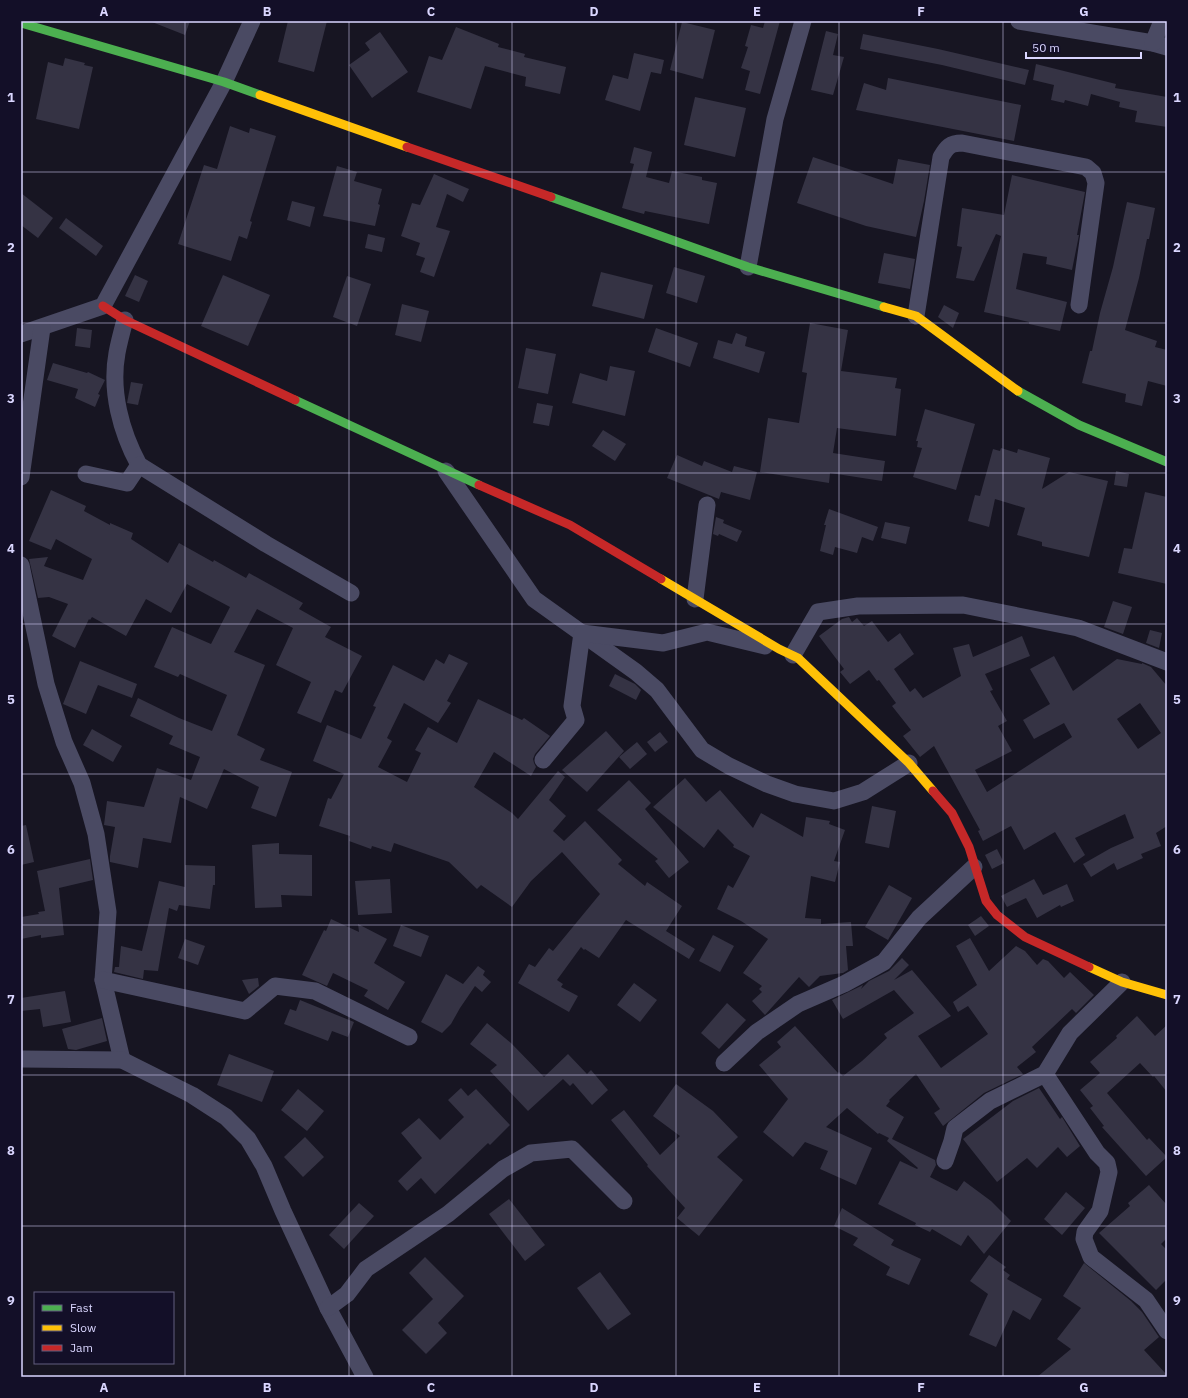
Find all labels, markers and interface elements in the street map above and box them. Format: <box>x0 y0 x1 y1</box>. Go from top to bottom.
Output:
text: A <box>100 3 109 20</box>
text: B <box>263 3 272 20</box>
text: C <box>427 3 436 20</box>
text: D <box>589 3 599 20</box>
text: E <box>753 3 761 20</box>
text: F <box>917 3 925 20</box>
text: G <box>1079 3 1089 20</box>
scale bar <box>1026 34 1141 60</box>
text: 50 m <box>1032 40 1060 55</box>
text: 1 <box>7 89 15 106</box>
text: 1 <box>1173 89 1181 106</box>
text: 2 <box>7 239 15 256</box>
text: 2 <box>1173 239 1181 256</box>
text: 3 <box>7 390 15 407</box>
text: 3 <box>1173 390 1181 407</box>
text: 4 <box>7 540 15 557</box>
text: 4 <box>1173 540 1181 557</box>
text: 5 <box>7 691 15 708</box>
text: 5 <box>1173 691 1181 708</box>
text: 6 <box>7 841 15 858</box>
text: 6 <box>1173 841 1181 858</box>
text: 7 <box>7 991 15 1008</box>
text: 7 <box>1173 991 1181 1008</box>
text: 8 <box>7 1142 15 1159</box>
text: 8 <box>1173 1142 1181 1159</box>
text: 9 <box>7 1292 15 1309</box>
legend <box>34 1292 174 1364</box>
text: 9 <box>1173 1292 1181 1309</box>
text: Fast <box>70 1300 93 1315</box>
text: Slow <box>70 1320 96 1335</box>
text: Jam <box>70 1340 93 1355</box>
text: A <box>100 1379 109 1396</box>
text: B <box>263 1379 272 1396</box>
text: C <box>427 1379 436 1396</box>
text: D <box>589 1379 599 1396</box>
text: E <box>753 1379 761 1396</box>
text: F <box>917 1379 925 1396</box>
text: G <box>1079 1379 1089 1396</box>

